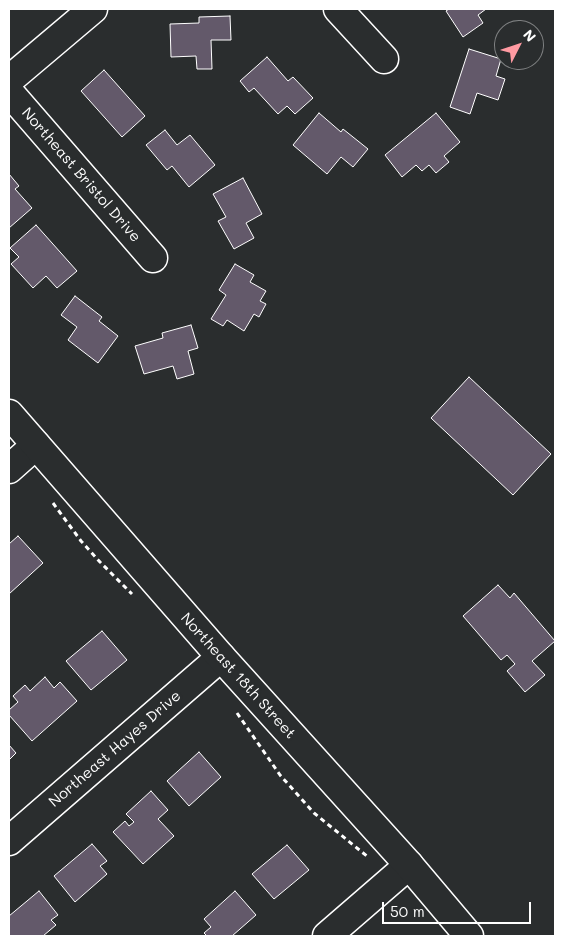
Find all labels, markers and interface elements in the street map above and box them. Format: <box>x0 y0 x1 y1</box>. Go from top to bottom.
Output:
north arrow <box>494 20 544 70</box>
text: N <box>519 25 541 46</box>
street label: Northeast Bristol Drive <box>18 104 144 246</box>
street label: Northeast 18th Street <box>177 609 299 743</box>
street label: Northeast Hayes Drive <box>45 687 185 811</box>
scale bar <box>384 892 533 924</box>
text: 50 m <box>390 901 425 921</box>

